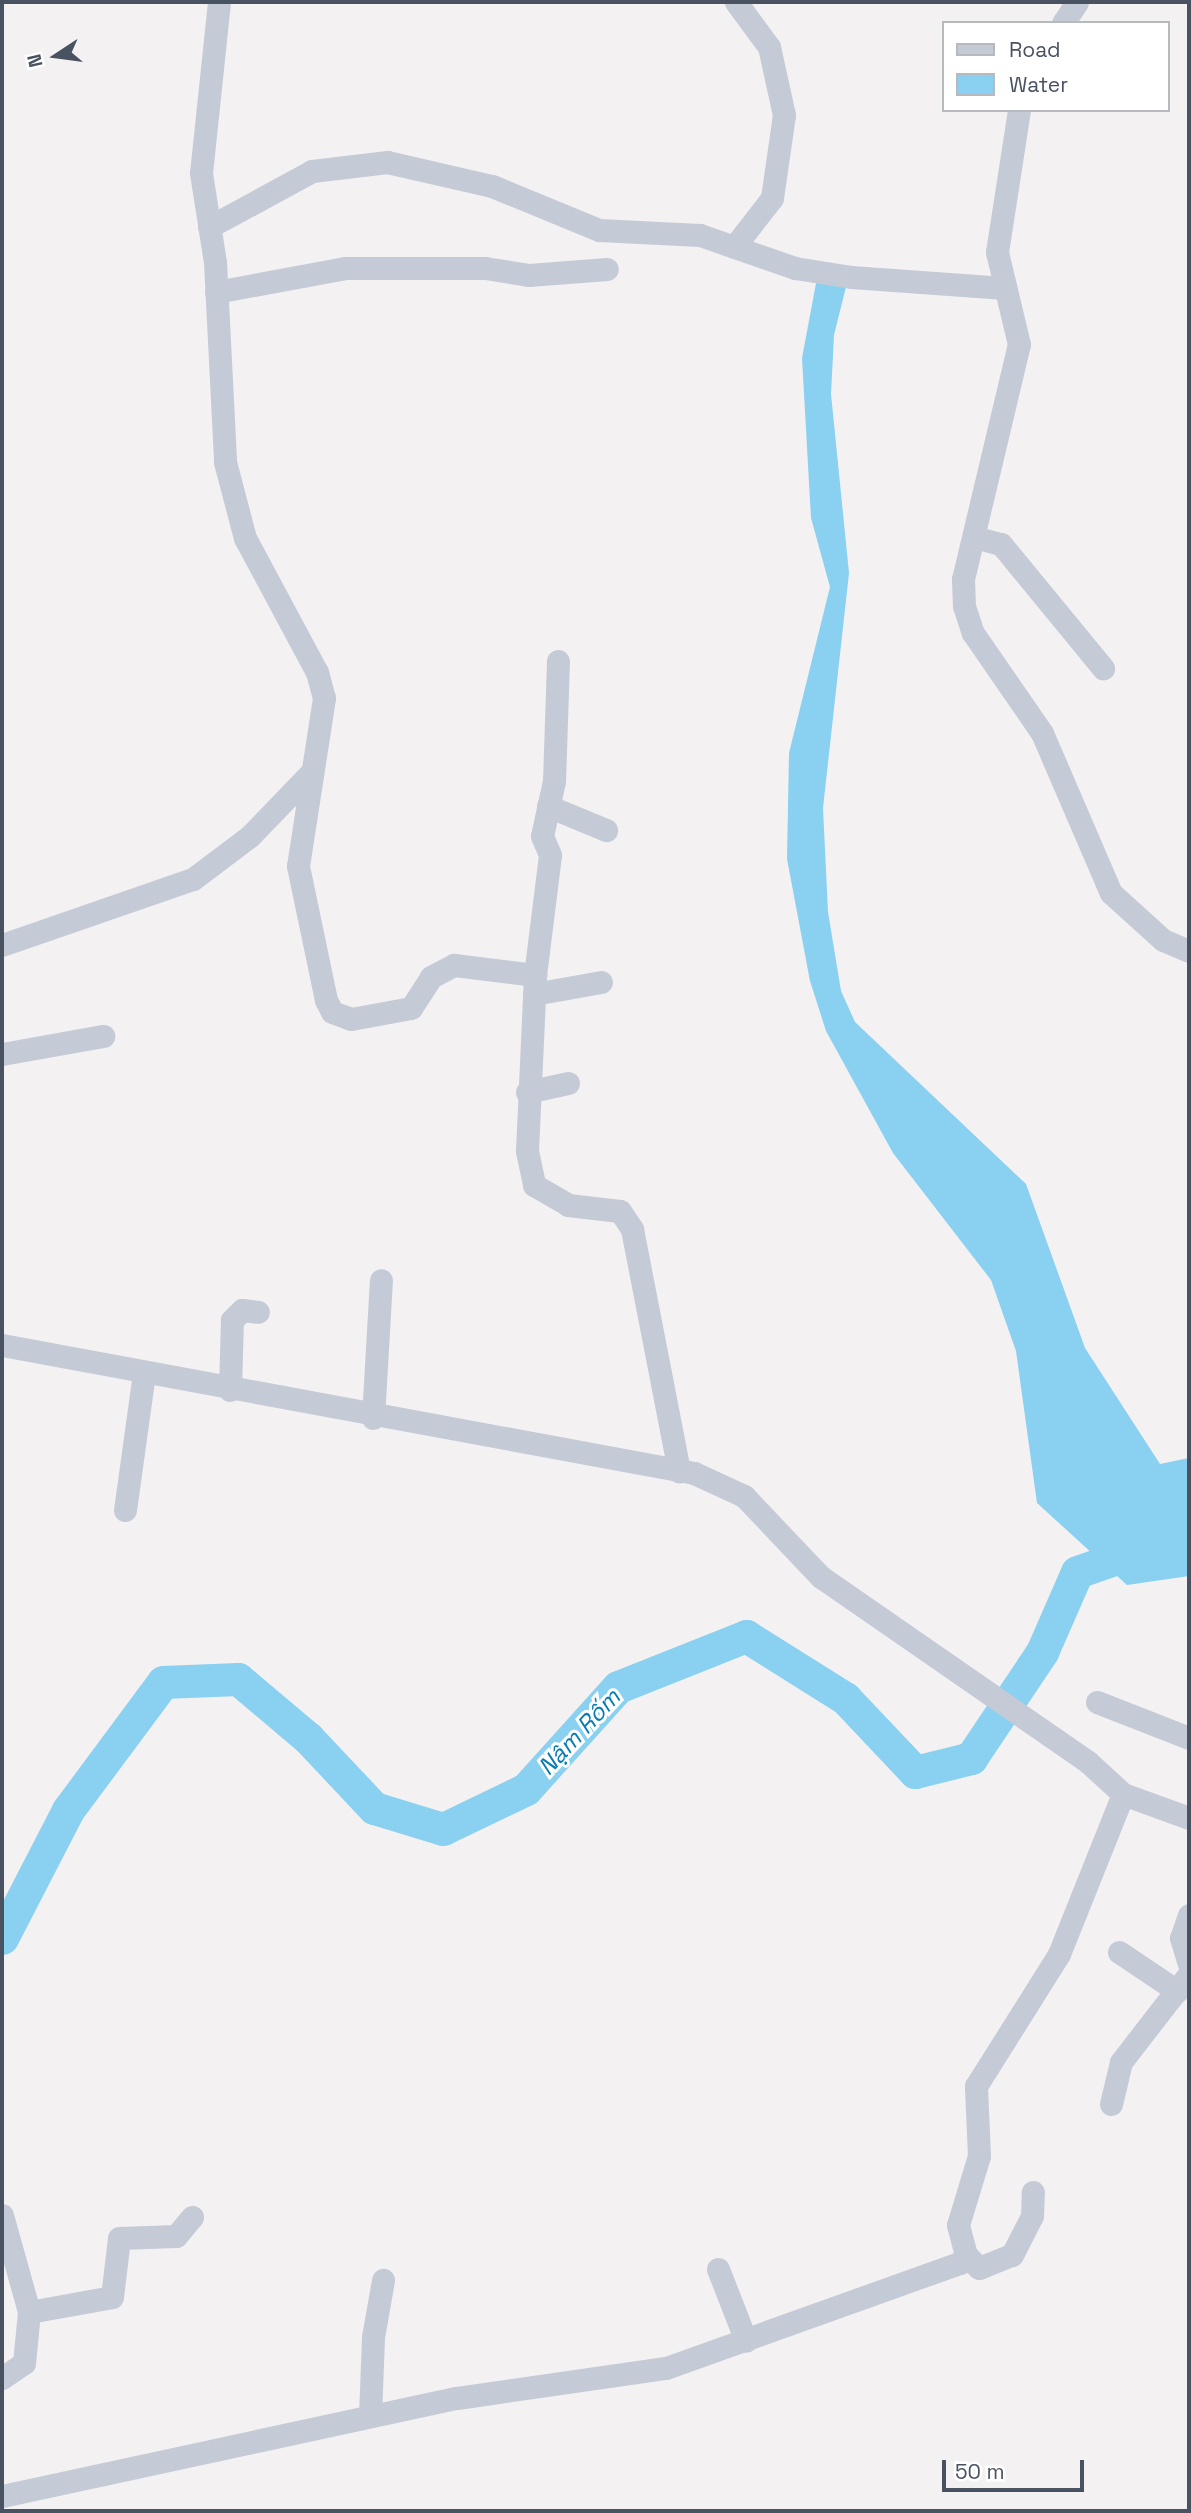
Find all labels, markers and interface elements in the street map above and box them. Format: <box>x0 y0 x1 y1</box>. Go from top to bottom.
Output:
north arrow <box>21 21 91 91</box>
legend <box>942 21 1170 112</box>
text: Road <box>1009 36 1061 63</box>
text: N <box>21 52 49 70</box>
text: Water <box>1009 71 1068 98</box>
water label: Nậm Rốm <box>532 1683 626 1781</box>
scale bar <box>946 2446 1088 2490</box>
text: 50 m <box>955 2458 1005 2485</box>

